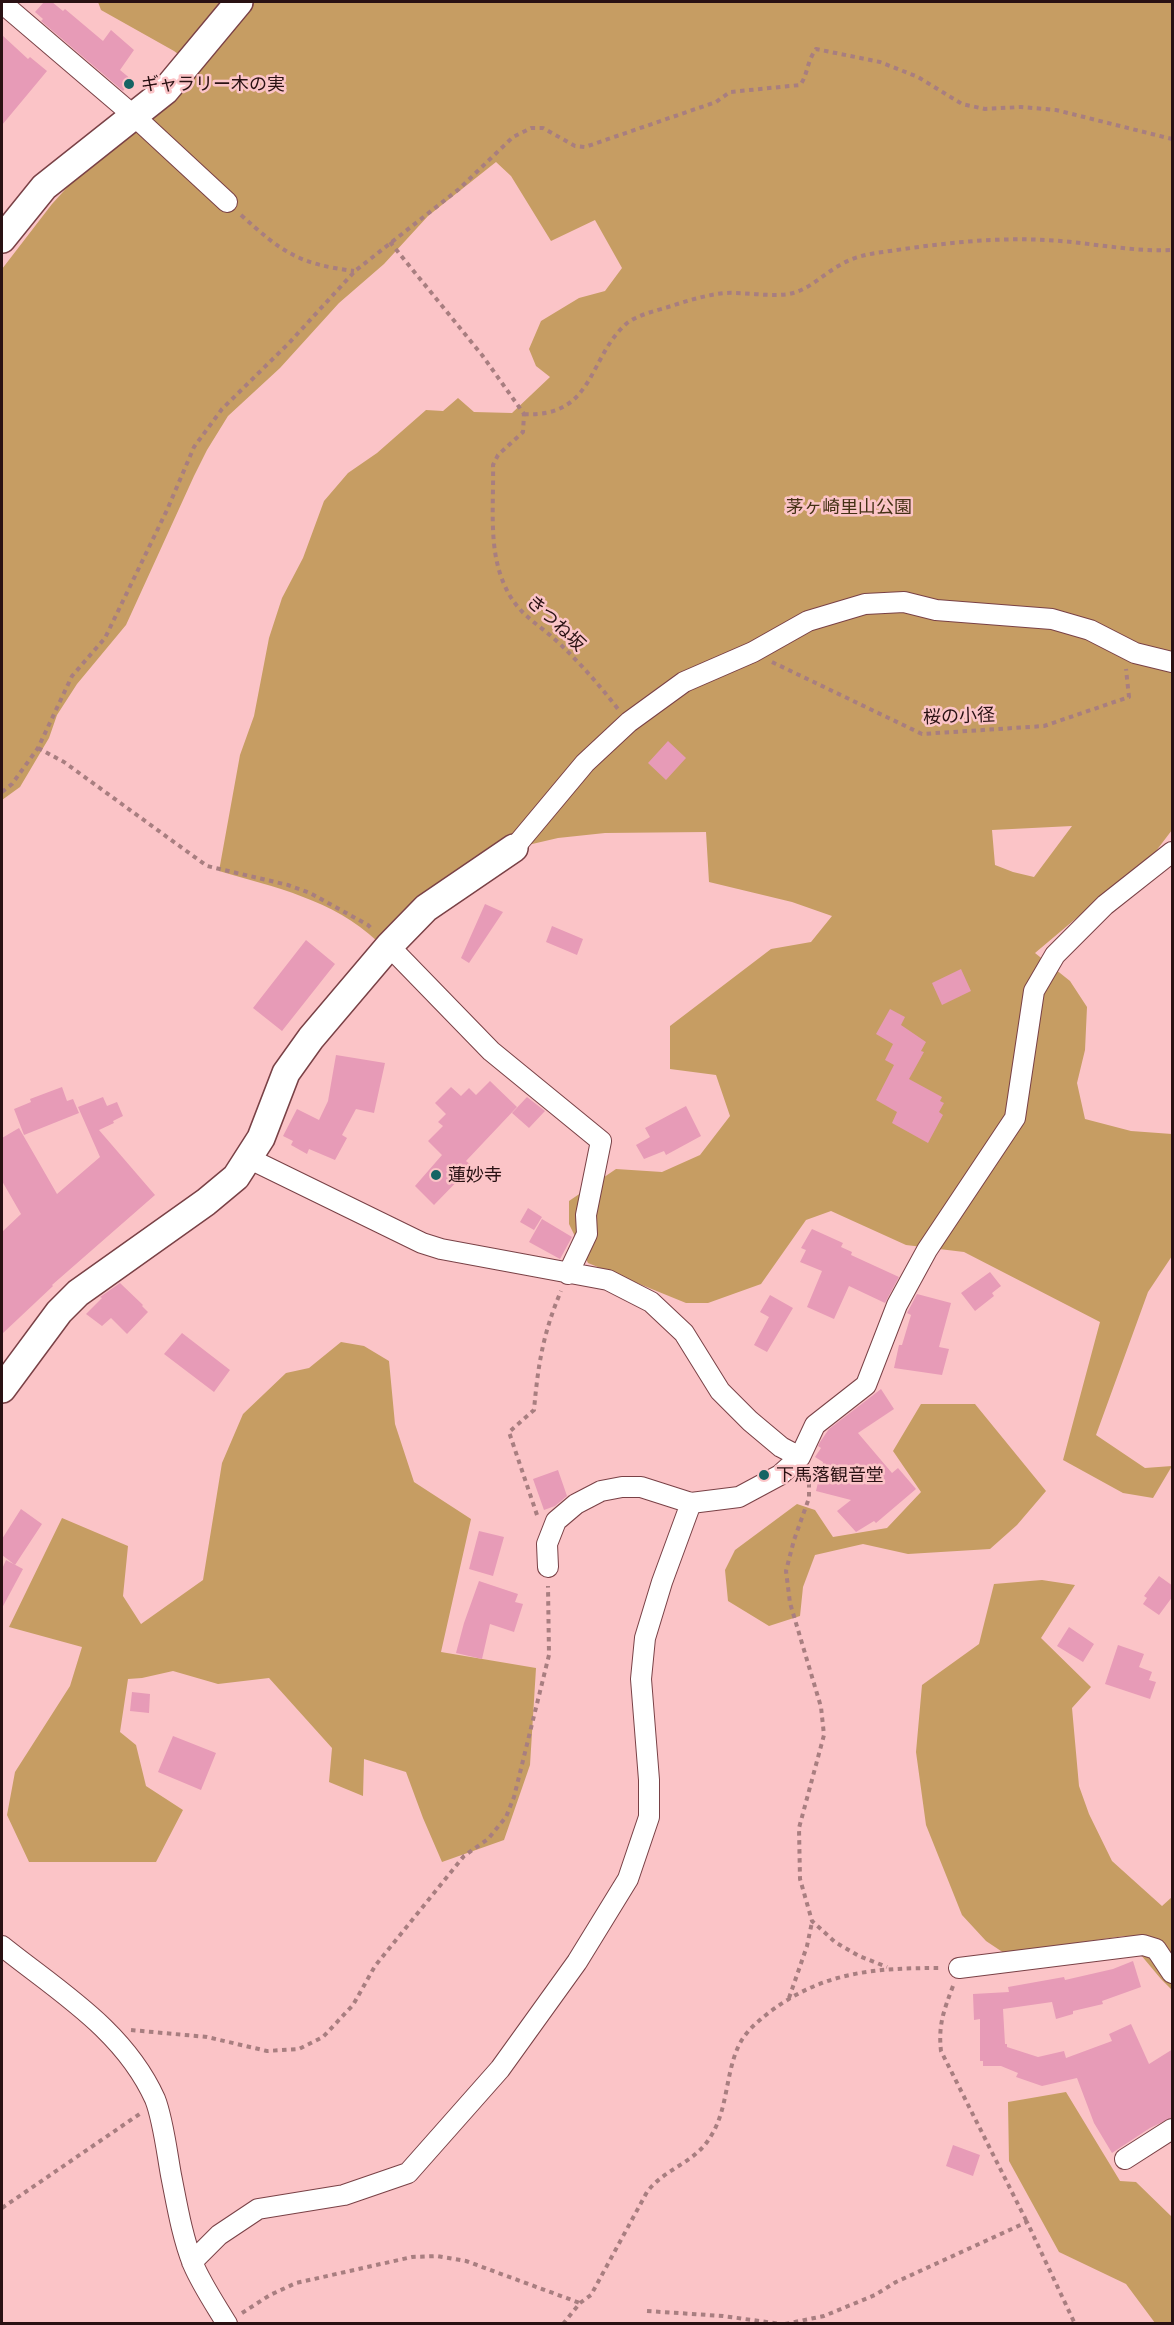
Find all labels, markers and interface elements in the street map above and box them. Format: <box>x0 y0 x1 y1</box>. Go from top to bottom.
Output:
place label: ギャラリー木の実 <box>141 73 285 95</box>
marker: ギャラリー木の実 <box>122 77 136 91</box>
park label: 茅ヶ崎里山公園 <box>786 496 912 518</box>
street label: きつね坂 <box>522 591 590 655</box>
street label: 桜の小径 <box>923 704 995 728</box>
place label: 蓮妙寺 <box>448 1164 502 1186</box>
marker: 蓮妙寺 <box>429 1168 443 1182</box>
place label: 下馬落観音堂 <box>776 1464 884 1486</box>
marker: 下馬落観音堂 <box>757 1468 771 1482</box>

